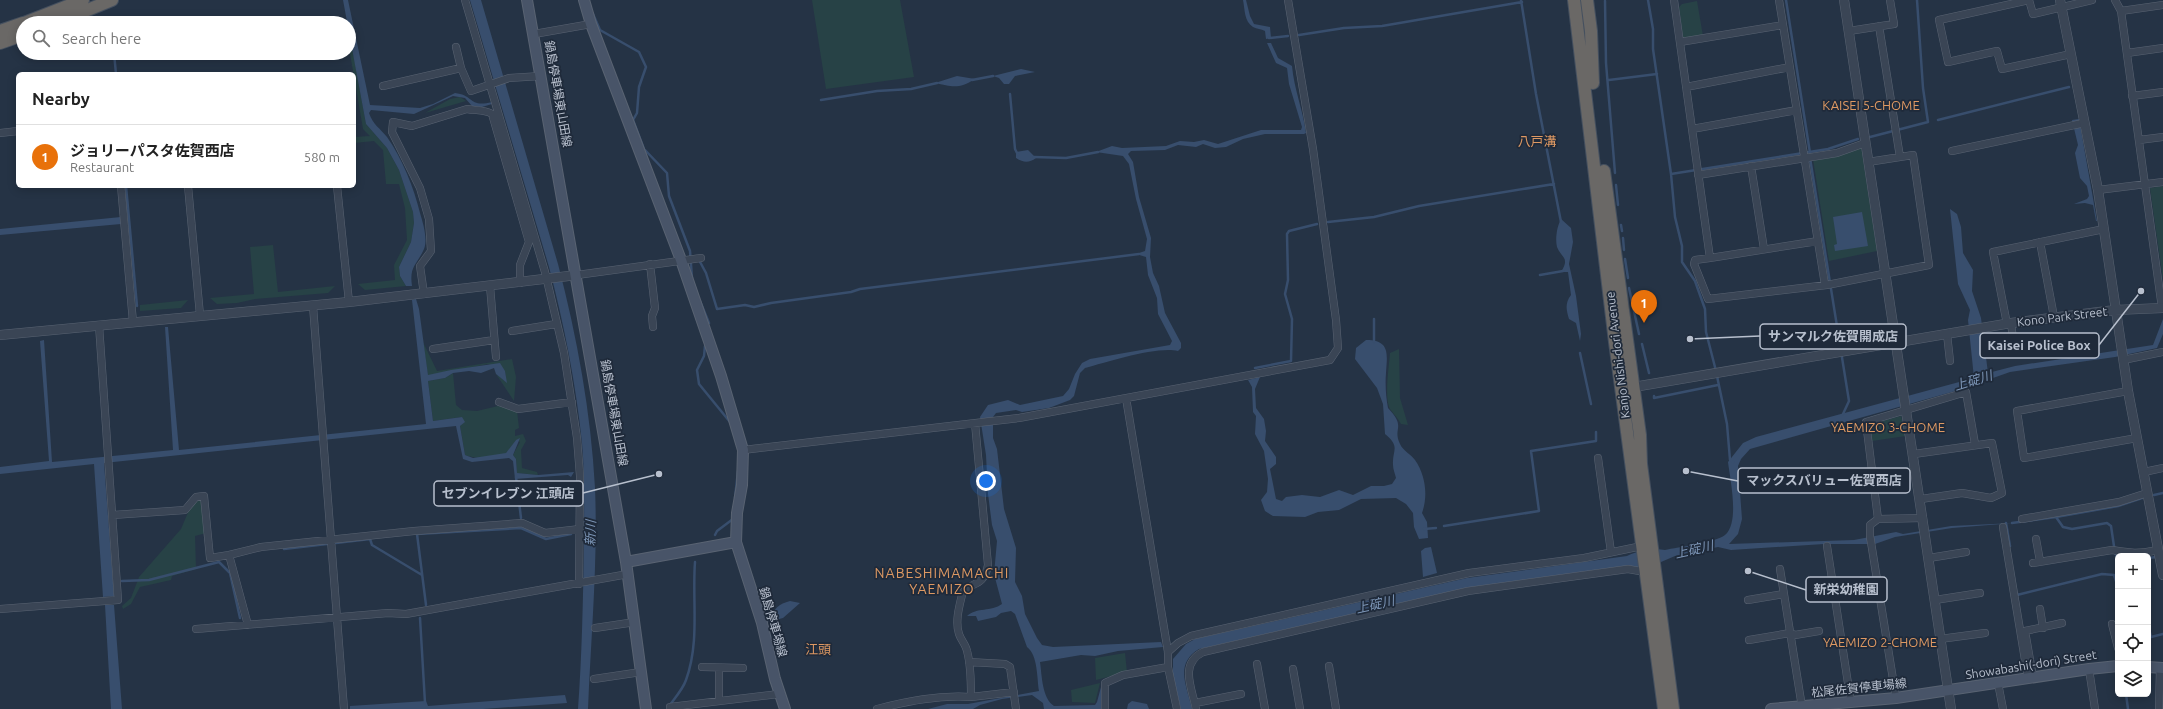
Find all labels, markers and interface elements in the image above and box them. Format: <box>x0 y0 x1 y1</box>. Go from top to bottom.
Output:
search box <box>16 16 356 60</box>
icon: search <box>30 27 52 49</box>
text: Search here <box>62 30 141 47</box>
street label: 鍋島停車場東山田線 <box>543 40 574 148</box>
text: Nearby <box>32 89 90 108</box>
district label: KAISEI 5-CHOME <box>1822 98 1920 112</box>
district label: 八戸溝 <box>1517 134 1557 148</box>
text: ジョリーパスタ佐賀西店 <box>70 142 235 159</box>
text: 1 <box>41 150 49 164</box>
text: 580 m <box>304 150 340 164</box>
text: Restaurant <box>70 160 134 174</box>
pin: 1 <box>1631 290 1657 323</box>
street label: Kanjo Nishi-dori Avenue <box>1603 291 1632 419</box>
street label: Kono Park Street <box>2016 304 2108 328</box>
callout: サンマルク佐賀開成店 <box>1760 324 1906 349</box>
text: サンマルク佐賀開成店 <box>1768 329 1898 343</box>
callout: Kaisei Police Box <box>1980 333 2099 358</box>
text: Kaisei Police Box <box>1988 338 2090 352</box>
street label: 鍋島停車場東山田線 <box>599 359 630 467</box>
water label: 上碇川 <box>1952 367 1996 392</box>
district label: YAEMIZO 3-CHOME <box>1831 420 1945 434</box>
callout: マックスバリュー佐賀西店 <box>1738 468 1910 493</box>
your location <box>976 471 996 491</box>
text: マックスバリュー佐賀西店 <box>1746 473 1902 487</box>
callout: セブンイレブン 江頭店 <box>434 481 583 506</box>
text: セブンイレブン 江頭店 <box>441 486 575 500</box>
water label: 新川 <box>583 518 598 546</box>
water label: 上碇川 <box>1673 537 1717 560</box>
map controls <box>2115 553 2151 697</box>
button: + <box>2115 553 2151 589</box>
district label: NABESHIMAMACHI YAEMIZO <box>875 565 1009 597</box>
callout: 新栄幼稚園 <box>1806 577 1887 602</box>
text: 新栄幼稚園 <box>1813 582 1879 596</box>
street label: 鍋島停車場線 <box>757 585 790 658</box>
button: − <box>2115 589 2151 625</box>
water label: 上碇川 <box>1354 592 1398 615</box>
button: locate <box>2115 625 2151 661</box>
district label: YAEMIZO 2-CHOME <box>1823 635 1937 649</box>
district label: 江頭 <box>805 642 831 656</box>
street label: Showabashi(-dori) Street <box>1964 648 2098 682</box>
button: layers <box>2115 661 2151 697</box>
street label: 松尾佐賀停車場線 <box>1811 676 1907 699</box>

